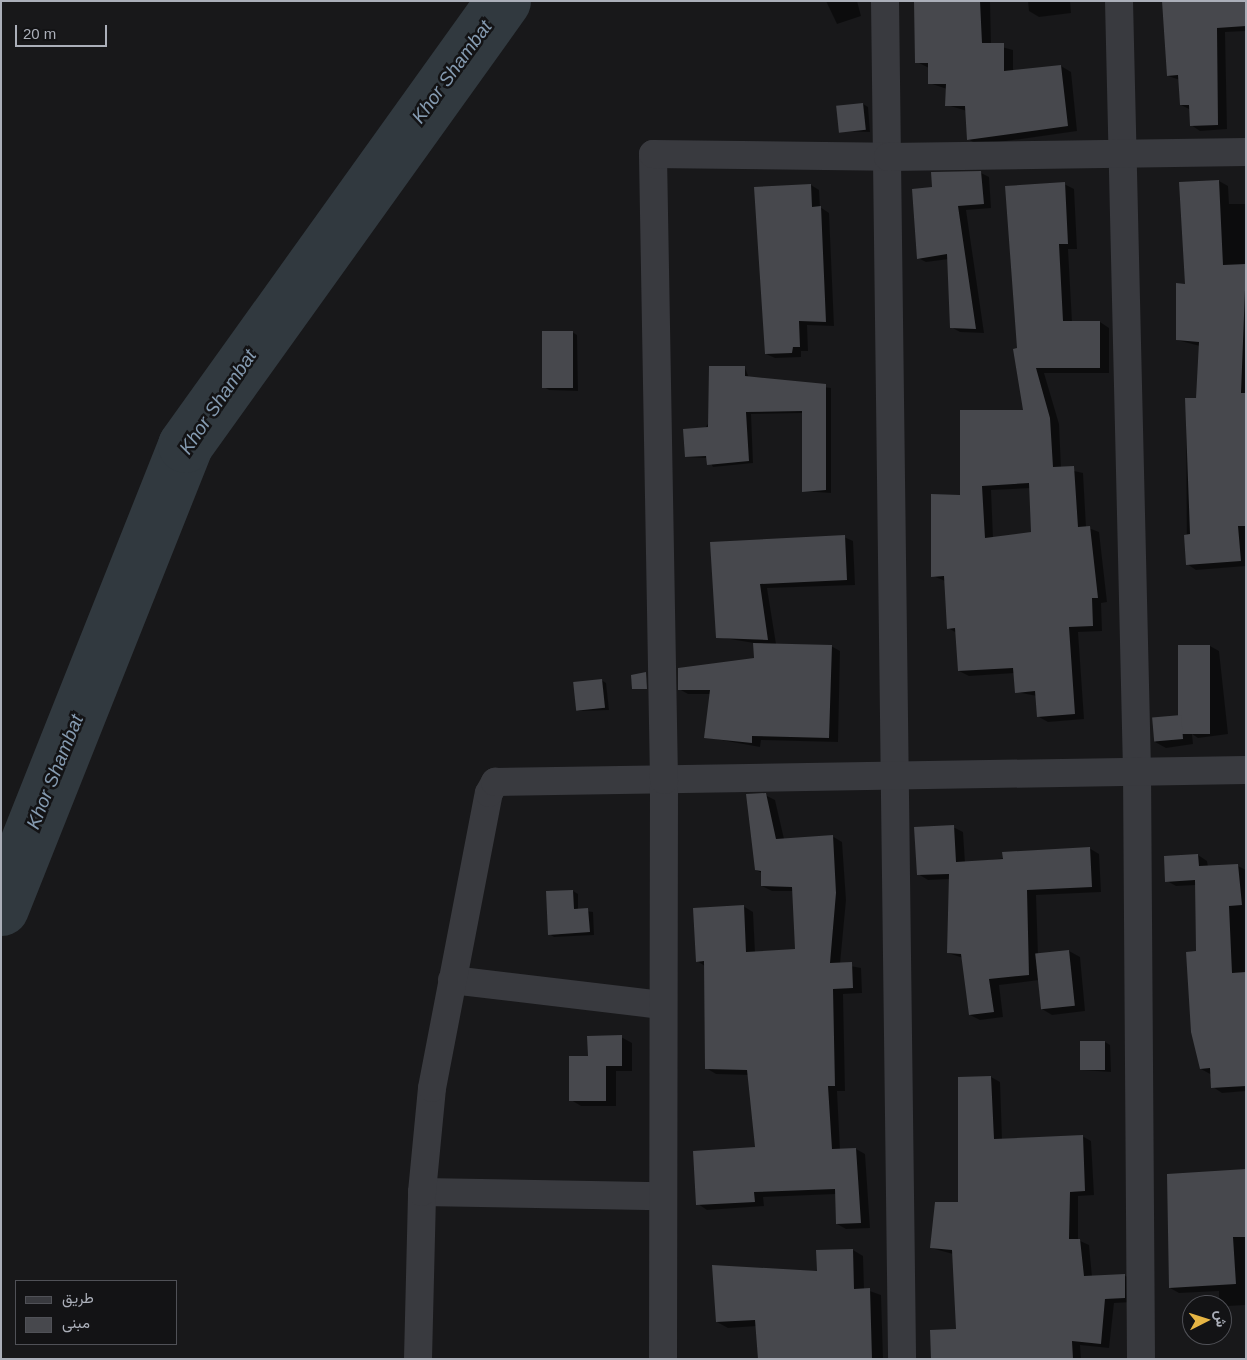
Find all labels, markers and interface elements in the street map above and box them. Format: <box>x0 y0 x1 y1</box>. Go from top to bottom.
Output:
scale bar <box>18 15 110 47</box>
water label: Khor Shambat <box>407 16 497 128</box>
text: 20 m <box>23 25 56 42</box>
water label: Khor Shambat <box>175 345 261 459</box>
water label: Khor Shambat <box>22 711 88 833</box>
legend <box>15 1280 178 1345</box>
text: طريق <box>62 1289 94 1306</box>
north arrow <box>1182 1295 1232 1345</box>
text: ش <box>1212 1310 1230 1328</box>
text: مبنى <box>62 1314 90 1331</box>

